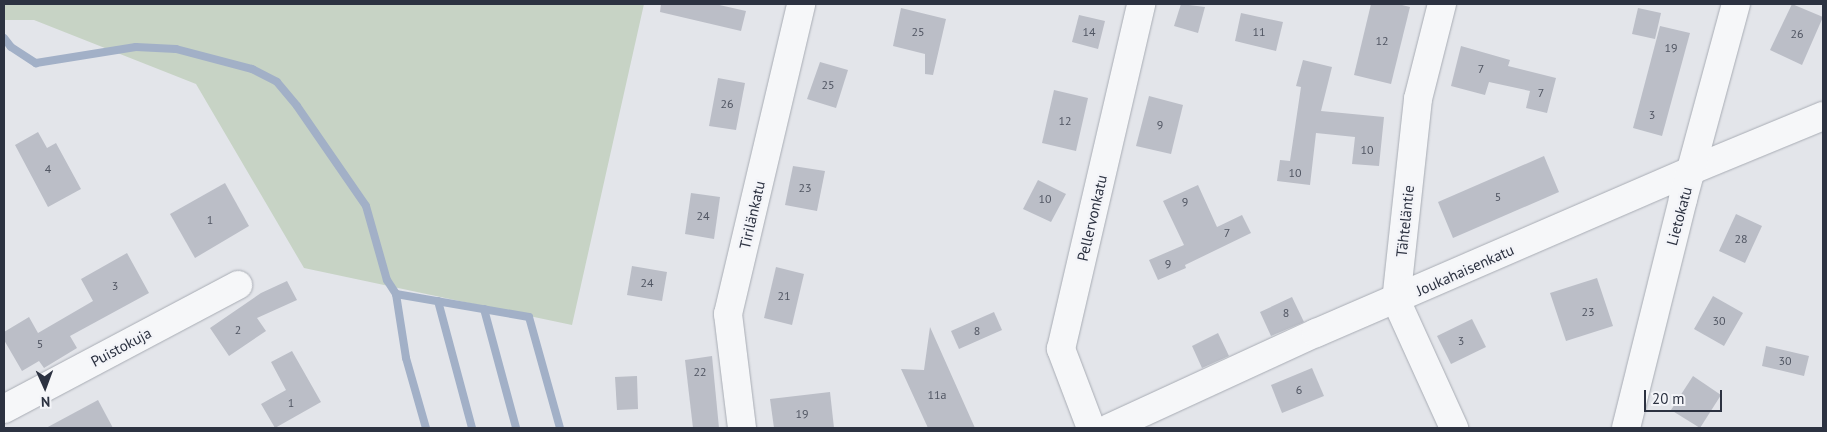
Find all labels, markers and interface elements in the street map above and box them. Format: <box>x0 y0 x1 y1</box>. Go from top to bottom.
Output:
house number: 25 <box>911 25 925 39</box>
house number: 14 <box>1082 25 1096 39</box>
house number: 11 <box>1252 25 1266 39</box>
house number: 26 <box>1790 27 1804 41</box>
house number: 12 <box>1375 34 1389 48</box>
house number: 19 <box>1664 41 1678 55</box>
house number: 7 <box>1478 62 1484 76</box>
house number: 25 <box>821 78 835 92</box>
house number: 7 <box>1538 86 1544 100</box>
house number: 26 <box>720 97 734 111</box>
house number: 3 <box>1649 108 1655 122</box>
house number: 12 <box>1058 114 1072 128</box>
house number: 9 <box>1157 118 1163 132</box>
house number: 10 <box>1360 143 1374 157</box>
house number: 4 <box>45 162 51 176</box>
house number: 10 <box>1288 166 1302 180</box>
street label: Pellervonkatu <box>1073 173 1111 263</box>
street label: Tirilänkatu <box>735 179 769 251</box>
house number: 23 <box>798 181 812 195</box>
street label: Tähteläntie <box>1392 184 1418 258</box>
street label: Lietokatu <box>1663 185 1695 247</box>
house number: 5 <box>1495 190 1501 204</box>
house number: 10 <box>1038 192 1052 206</box>
house number: 9 <box>1182 195 1188 209</box>
house number: 24 <box>696 209 710 223</box>
house number: 1 <box>207 213 213 227</box>
house number: 7 <box>1224 226 1230 240</box>
house number: 28 <box>1734 232 1748 246</box>
street label: Joukahaisenkatu <box>1414 240 1516 300</box>
house number: 9 <box>1165 257 1171 271</box>
house number: 24 <box>640 276 654 290</box>
house number: 3 <box>112 279 118 293</box>
house number: 21 <box>777 289 791 303</box>
house number: 23 <box>1581 305 1595 319</box>
house number: 8 <box>1283 306 1289 320</box>
house number: 30 <box>1712 314 1726 328</box>
house number: 2 <box>235 323 241 337</box>
street label: Puistokuja <box>88 324 154 370</box>
house number: 8 <box>974 324 980 338</box>
house number: 3 <box>1458 334 1464 348</box>
house number: 5 <box>37 337 43 351</box>
house number: 30 <box>1778 354 1792 368</box>
north arrow <box>20 362 70 412</box>
house number: 22 <box>693 365 707 379</box>
scale bar <box>1647 380 1724 412</box>
house number: 6 <box>1296 383 1302 397</box>
house number: 11a <box>927 388 947 402</box>
text: 20 m <box>1652 389 1685 408</box>
text: N <box>41 393 50 411</box>
house number: 1 <box>288 396 294 410</box>
house number: 19 <box>795 407 809 421</box>

